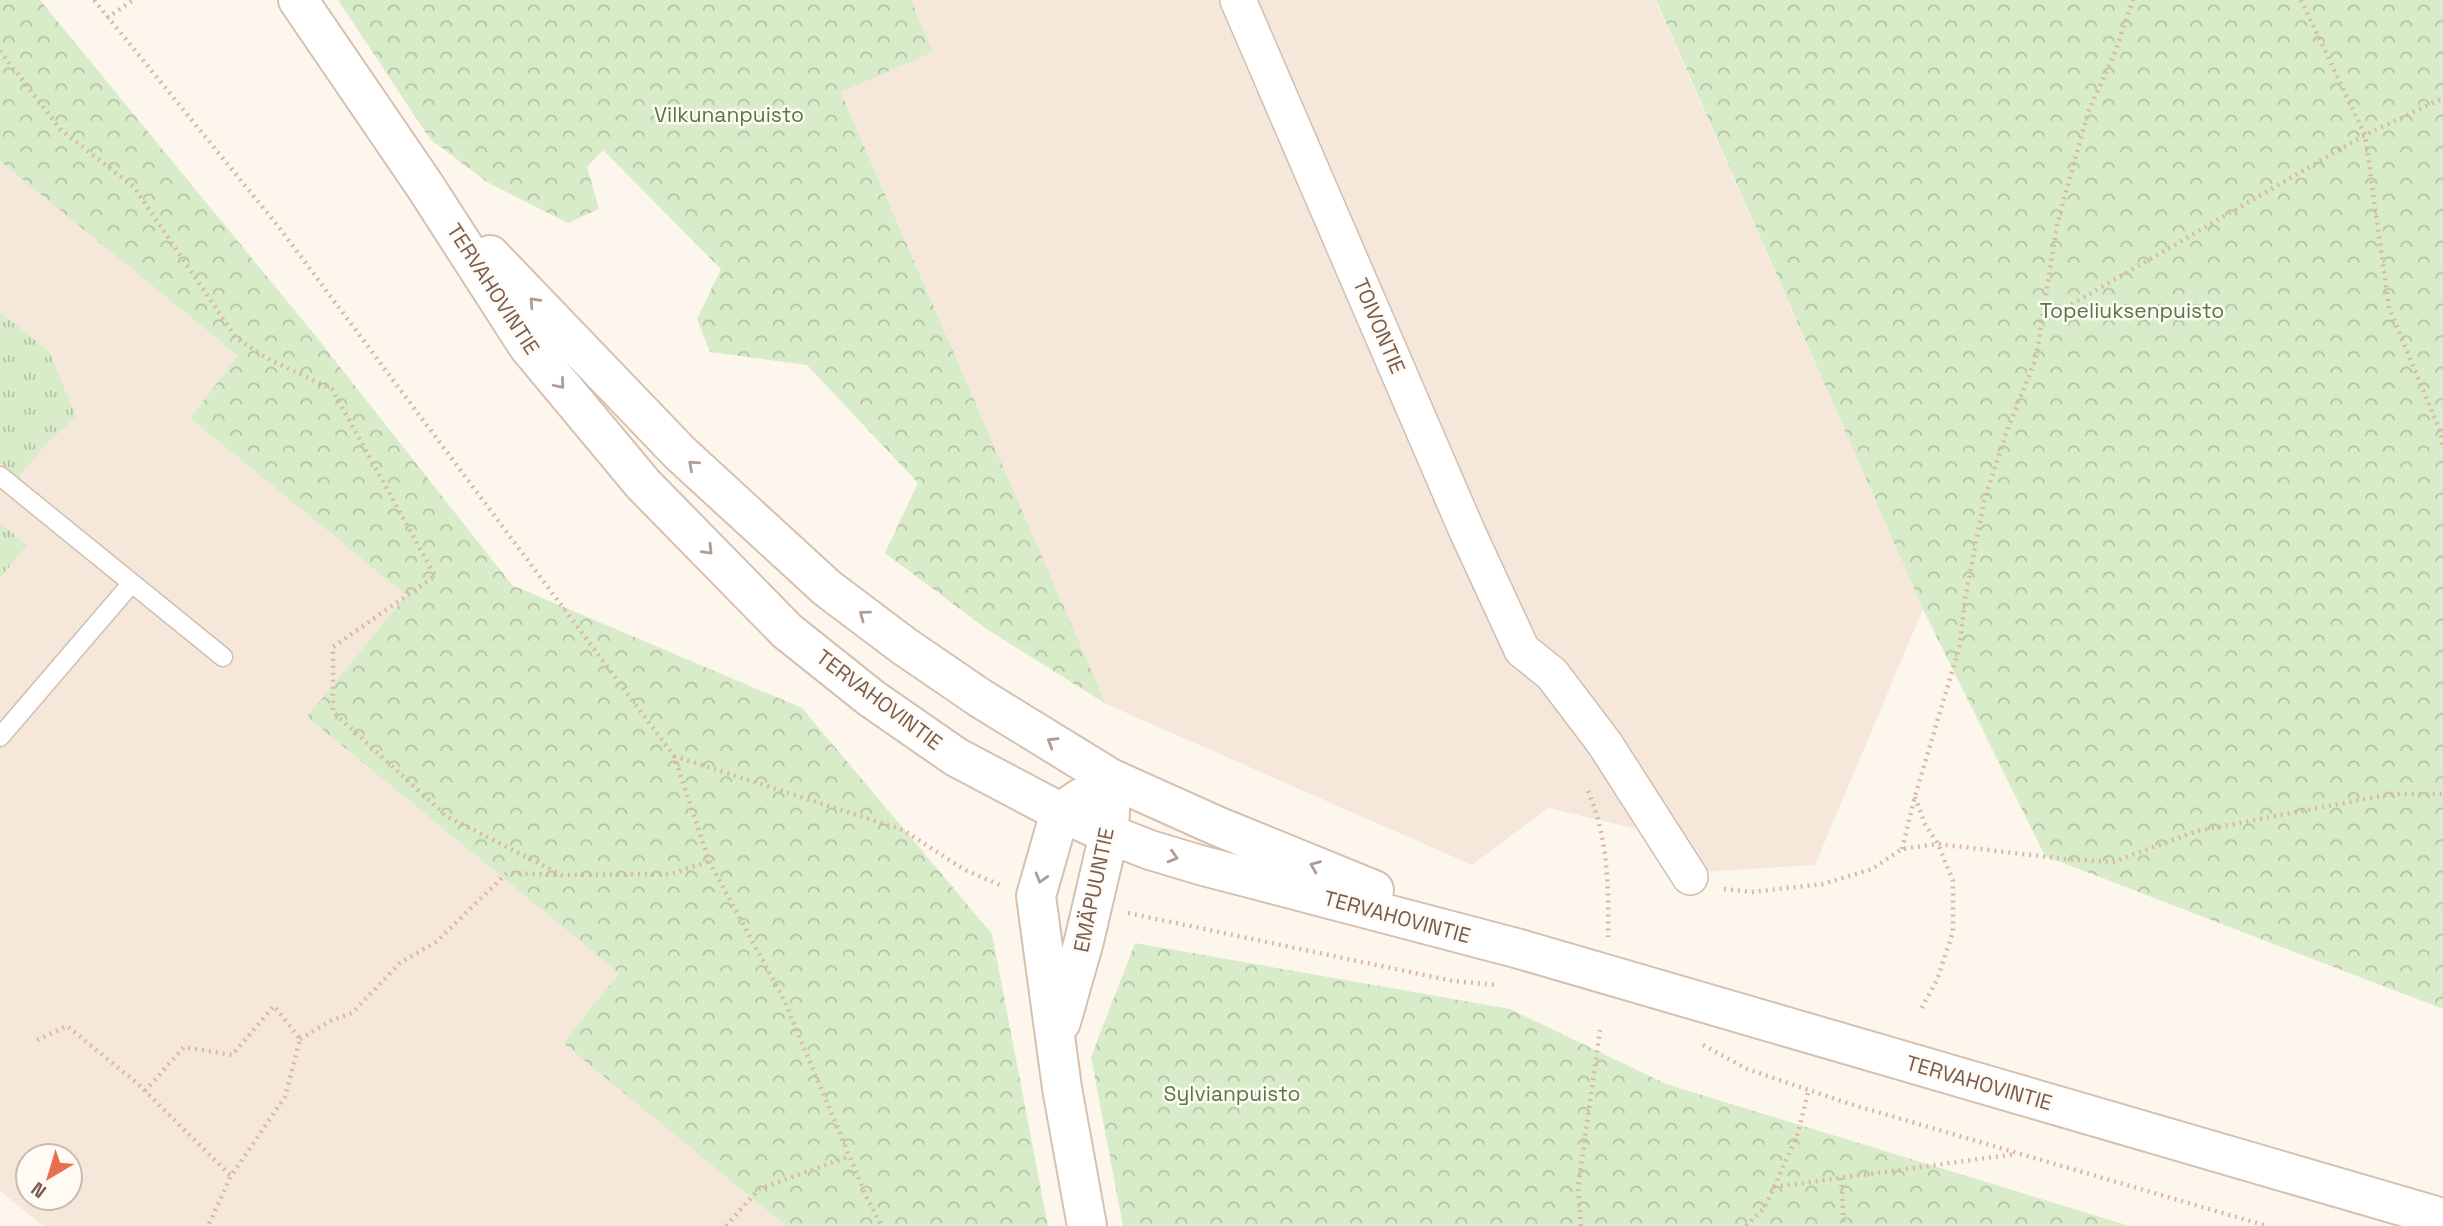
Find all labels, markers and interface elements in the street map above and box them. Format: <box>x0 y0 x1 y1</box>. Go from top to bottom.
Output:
park label: Vilkunanpuisto <box>654 101 804 128</box>
street label: TERVAHOVINTIE <box>441 218 546 359</box>
street label: TOIVONTIE <box>1347 274 1412 377</box>
one-way arrow <box>530 297 543 310</box>
park label: Topeliuksenpuisto <box>2040 297 2224 324</box>
one-way arrow <box>552 376 564 389</box>
one-way arrow <box>688 461 701 473</box>
one-way arrow <box>700 542 712 554</box>
one-way arrow <box>859 611 871 624</box>
street label: TERVAHOVINTIE <box>811 643 948 756</box>
one-way arrow <box>1047 738 1060 751</box>
street label: EMÄPUUNTIE <box>1067 825 1120 955</box>
one-way arrow <box>1167 849 1179 864</box>
one-way arrow <box>1309 860 1321 874</box>
one-way arrow <box>1035 872 1050 884</box>
street label: TERVAHOVINTIE <box>1321 884 1474 949</box>
street label: TERVAHOVINTIE <box>1903 1049 2056 1116</box>
park label: Sylvianpuisto <box>1164 1080 1300 1107</box>
north arrow <box>14 1142 84 1212</box>
text: N <box>26 1176 52 1204</box>

